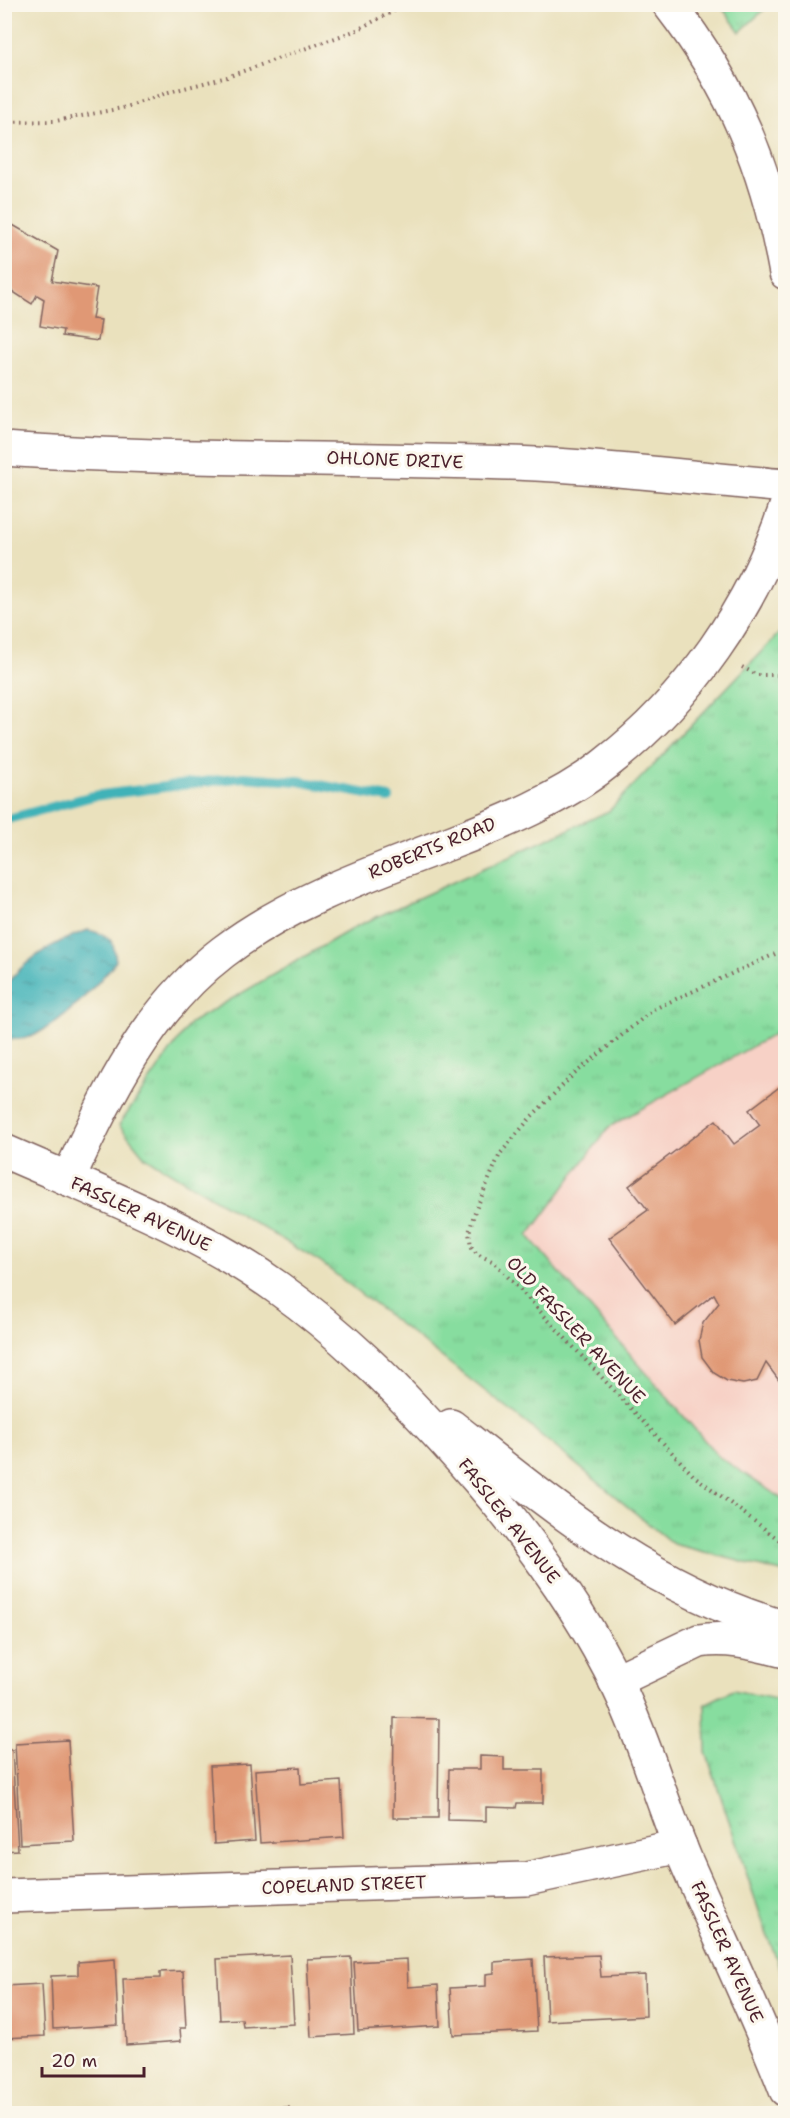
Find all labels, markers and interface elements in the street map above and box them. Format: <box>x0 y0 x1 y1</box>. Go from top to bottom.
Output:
street label: OHLONE DRIVE <box>326 446 464 474</box>
street label: ROBERTS ROAD <box>365 812 499 884</box>
street label: FASSLER AVENUE <box>67 1171 215 1257</box>
street label: OLD FASSLER AVENUE <box>501 1251 651 1409</box>
street label: FASSLER AVENUE <box>453 1453 565 1589</box>
street label: COPELAND STREET <box>261 1870 427 1900</box>
street label: FASSLER AVENUE <box>685 1877 769 2027</box>
scale bar <box>42 2040 144 2078</box>
text: 20 m <box>51 2049 97 2073</box>

